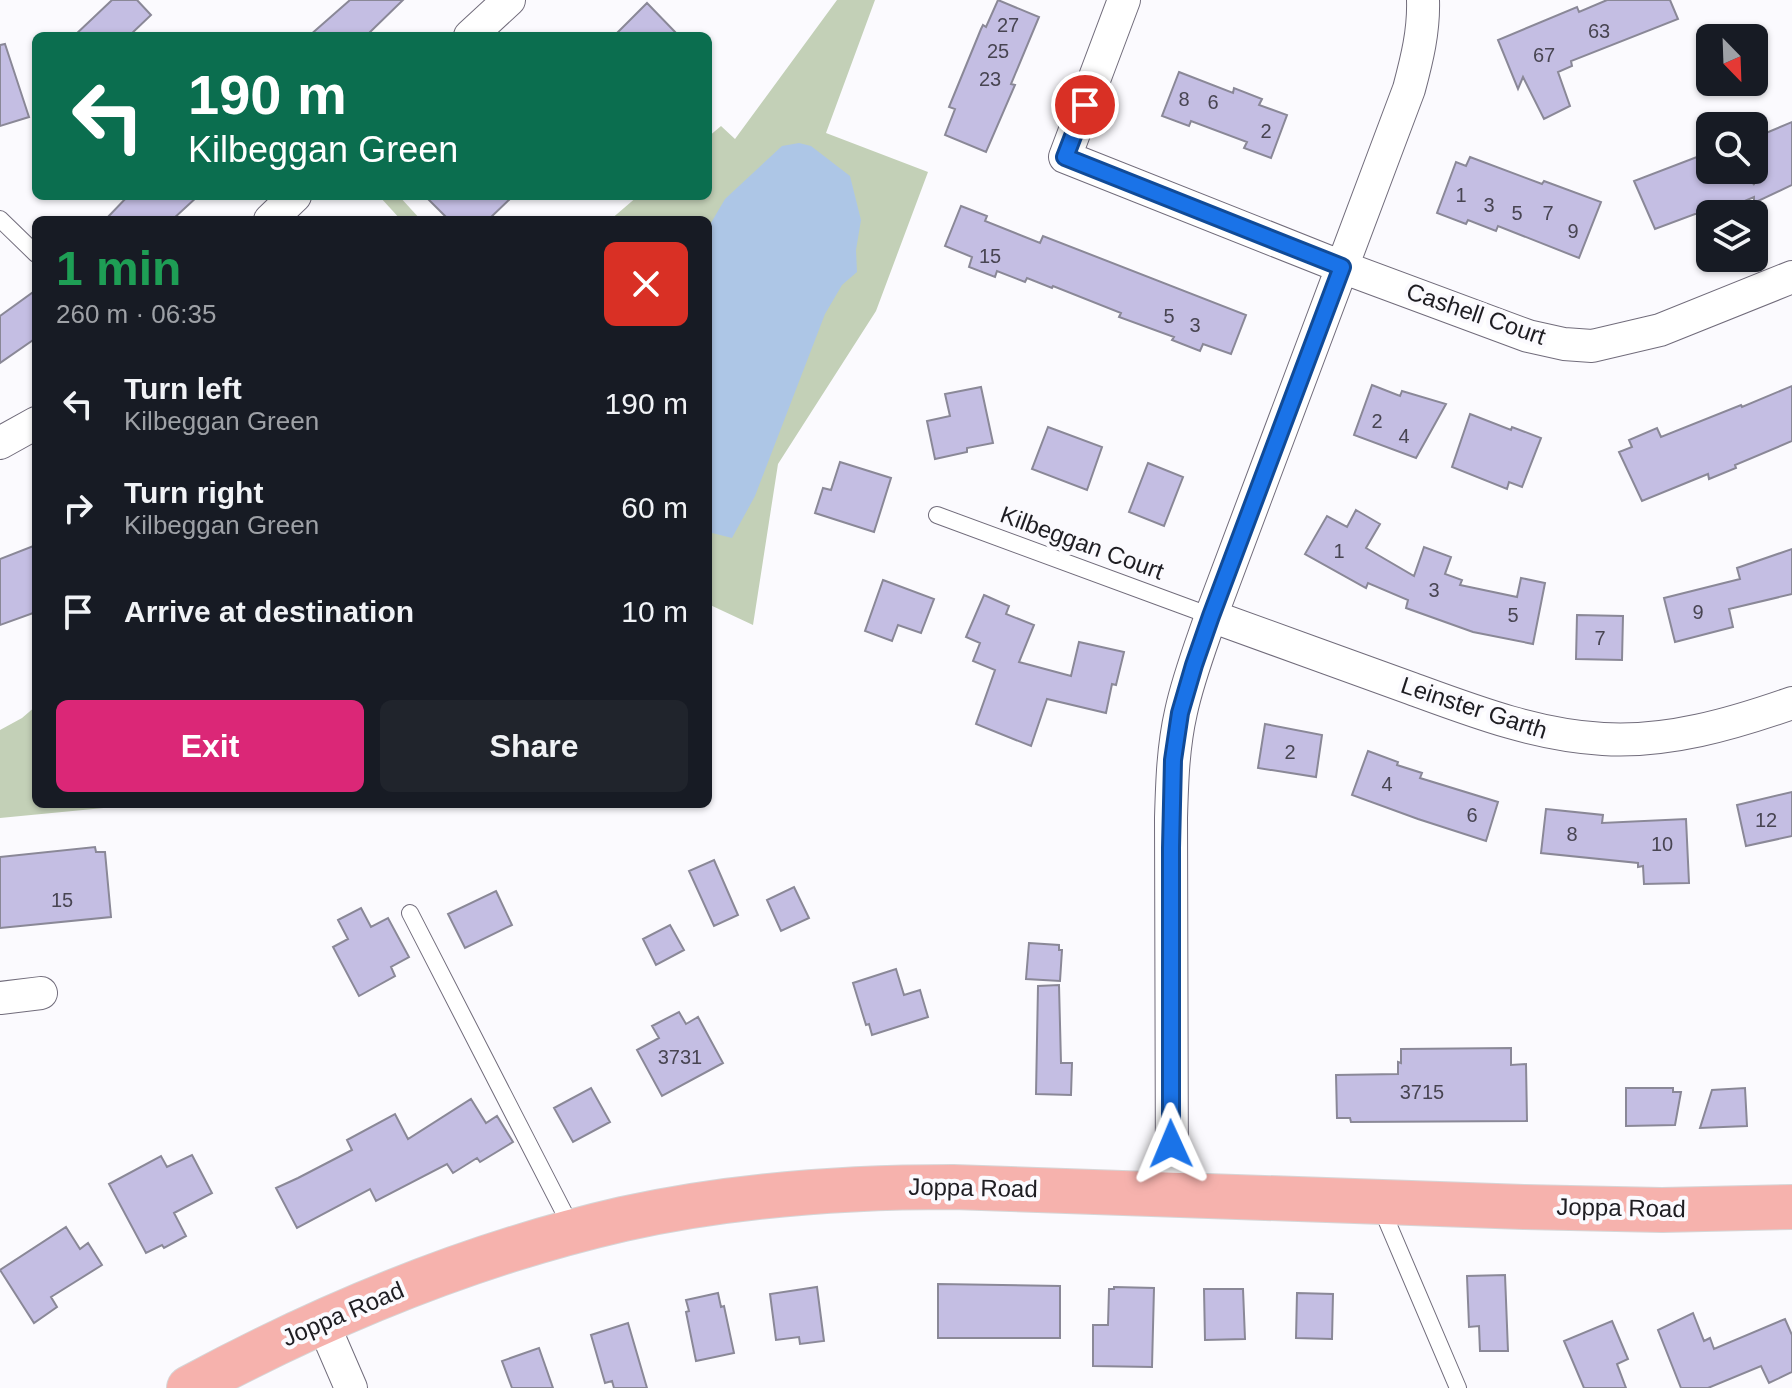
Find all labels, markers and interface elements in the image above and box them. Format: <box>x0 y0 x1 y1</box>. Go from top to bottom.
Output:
house number: 27 <box>997 14 1019 36</box>
house number: 63 <box>1588 20 1610 42</box>
north arrow <box>1696 24 1768 96</box>
map controls <box>1696 24 1768 272</box>
house number: 25 <box>987 40 1009 62</box>
house number: 67 <box>1533 44 1555 66</box>
text: 190 m <box>188 63 347 126</box>
icon: left <box>56 64 160 168</box>
house number: 23 <box>979 68 1001 90</box>
pin <box>1051 71 1119 139</box>
icon: arrive <box>1063 83 1107 127</box>
house number: 8 <box>1178 88 1190 110</box>
house number: 6 <box>1207 91 1219 113</box>
button: search <box>1696 112 1768 184</box>
house number: 2 <box>1260 120 1272 142</box>
text: Kilbeggan Green <box>188 129 458 170</box>
house number: 1 <box>1455 184 1467 206</box>
house number: 3 <box>1483 194 1495 216</box>
button: layers <box>1696 200 1768 272</box>
house number: 5 <box>1511 202 1523 224</box>
house number: 7 <box>1542 202 1554 224</box>
house number: 9 <box>1567 220 1579 242</box>
text: 1 min <box>56 242 181 295</box>
button: close <box>604 242 688 326</box>
house number: 15 <box>979 245 1001 267</box>
street label: Cashell Court <box>1403 277 1550 350</box>
text: 260 m · 06:35 <box>56 299 216 329</box>
house number: 5 <box>1163 305 1175 327</box>
house number: 3 <box>1189 314 1201 336</box>
text: Turn left <box>124 372 242 405</box>
icon: left <box>56 382 100 426</box>
text: 190 m <box>605 387 688 420</box>
text: Kilbeggan Green <box>124 406 319 436</box>
house number: 2 <box>1371 410 1383 432</box>
house number: 4 <box>1398 425 1410 447</box>
text: Turn right <box>124 476 263 509</box>
icon: right <box>56 486 100 530</box>
text: 60 m <box>621 491 688 524</box>
street label: Kilbeggan Court <box>997 500 1168 585</box>
text: Kilbeggan Green <box>124 510 319 540</box>
house number: 1 <box>1333 540 1345 562</box>
house number: 3 <box>1428 579 1440 601</box>
icon: arrive <box>56 590 100 634</box>
text: Arrive at destination <box>124 595 414 628</box>
text: 10 m <box>621 595 688 628</box>
house number: 9 <box>1692 601 1704 623</box>
house number: 5 <box>1507 604 1519 626</box>
house number: 7 <box>1594 627 1606 649</box>
street label: Leinster Garth <box>1398 671 1551 744</box>
button: Exit <box>56 700 364 792</box>
button: Share <box>380 700 688 792</box>
house number: 2 <box>1284 741 1296 763</box>
house number: 4 <box>1381 773 1393 795</box>
house number: 6 <box>1466 804 1478 826</box>
house number: 12 <box>1755 809 1777 831</box>
house number: 8 <box>1566 823 1578 845</box>
house number: 10 <box>1651 833 1673 855</box>
house number: 15 <box>51 889 73 911</box>
house number: 3731 <box>658 1046 702 1068</box>
house number: 3715 <box>1400 1081 1444 1103</box>
position arrow <box>1129 1102 1213 1186</box>
street label: Joppa Road <box>908 1173 1038 1202</box>
street label: Joppa Road <box>1556 1193 1686 1222</box>
street label: Joppa Road <box>278 1276 408 1351</box>

